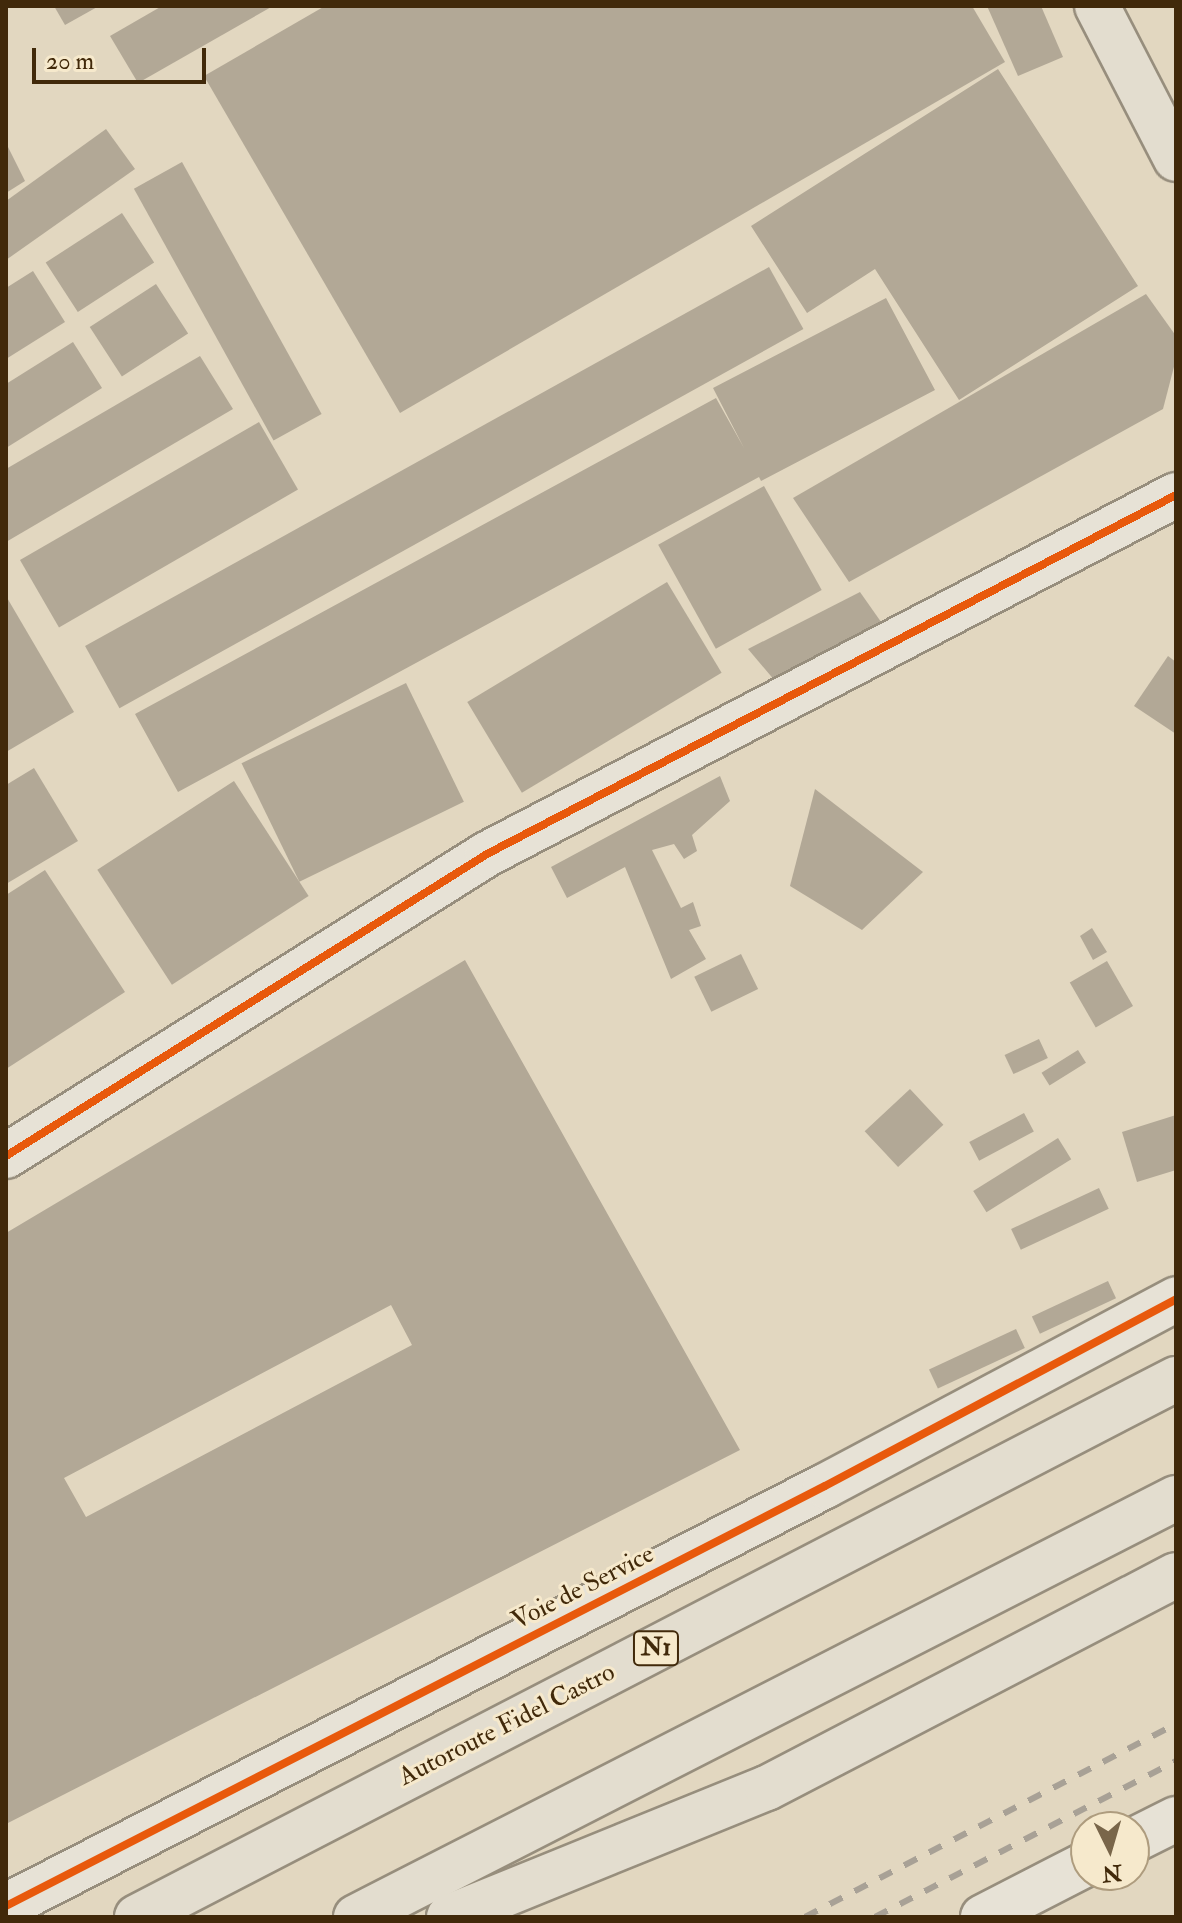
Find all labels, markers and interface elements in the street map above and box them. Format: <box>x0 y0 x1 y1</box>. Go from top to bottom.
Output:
scale bar <box>36 32 210 82</box>
text: 20 m <box>46 46 94 77</box>
street label: Voie de Service <box>507 1539 659 1637</box>
road number: N1 <box>632 1628 680 1668</box>
street label: Autoroute Fidel Castro <box>394 1657 620 1793</box>
north arrow <box>1070 1811 1150 1891</box>
text: N <box>1101 1858 1123 1888</box>

